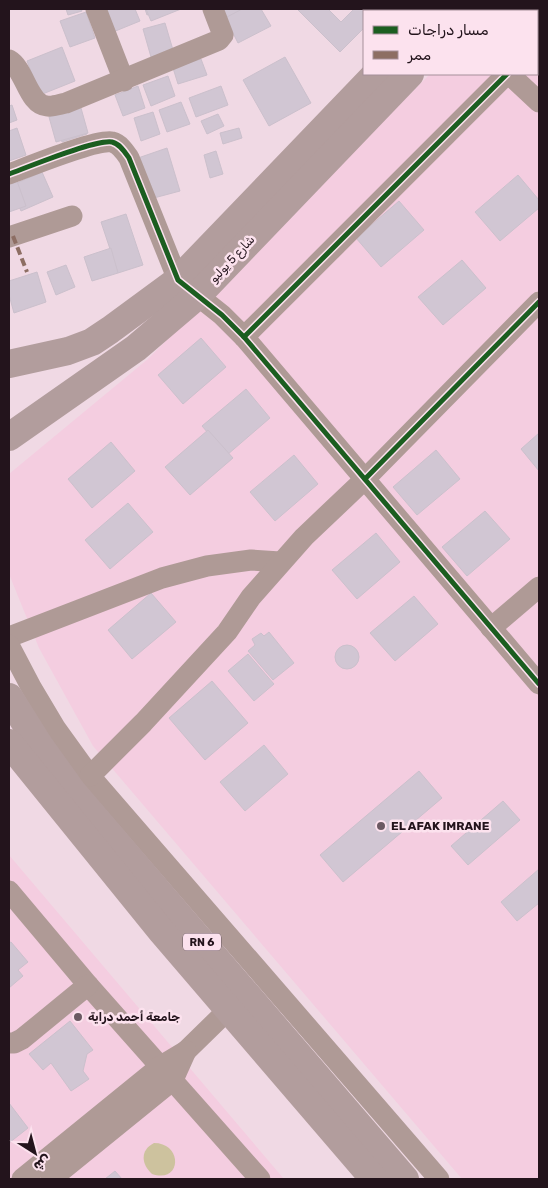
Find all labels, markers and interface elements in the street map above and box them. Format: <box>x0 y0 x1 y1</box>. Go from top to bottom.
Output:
legend <box>363 10 538 75</box>
text: مسار دراجات <box>408 21 489 39</box>
text: ممر <box>407 46 431 64</box>
street label: شارع 5 يوليو <box>207 232 259 287</box>
place label: EL AFAK IMRANE <box>391 819 490 833</box>
marker: EL AFAK IMRANE <box>375 820 387 832</box>
road number: RN 6 <box>183 934 221 950</box>
place label: جامعة أحمد دراية <box>88 1010 180 1024</box>
marker: جامعة أحمد دراية <box>72 1011 84 1023</box>
north arrow <box>10 1128 60 1178</box>
text: ش <box>30 1151 55 1175</box>

